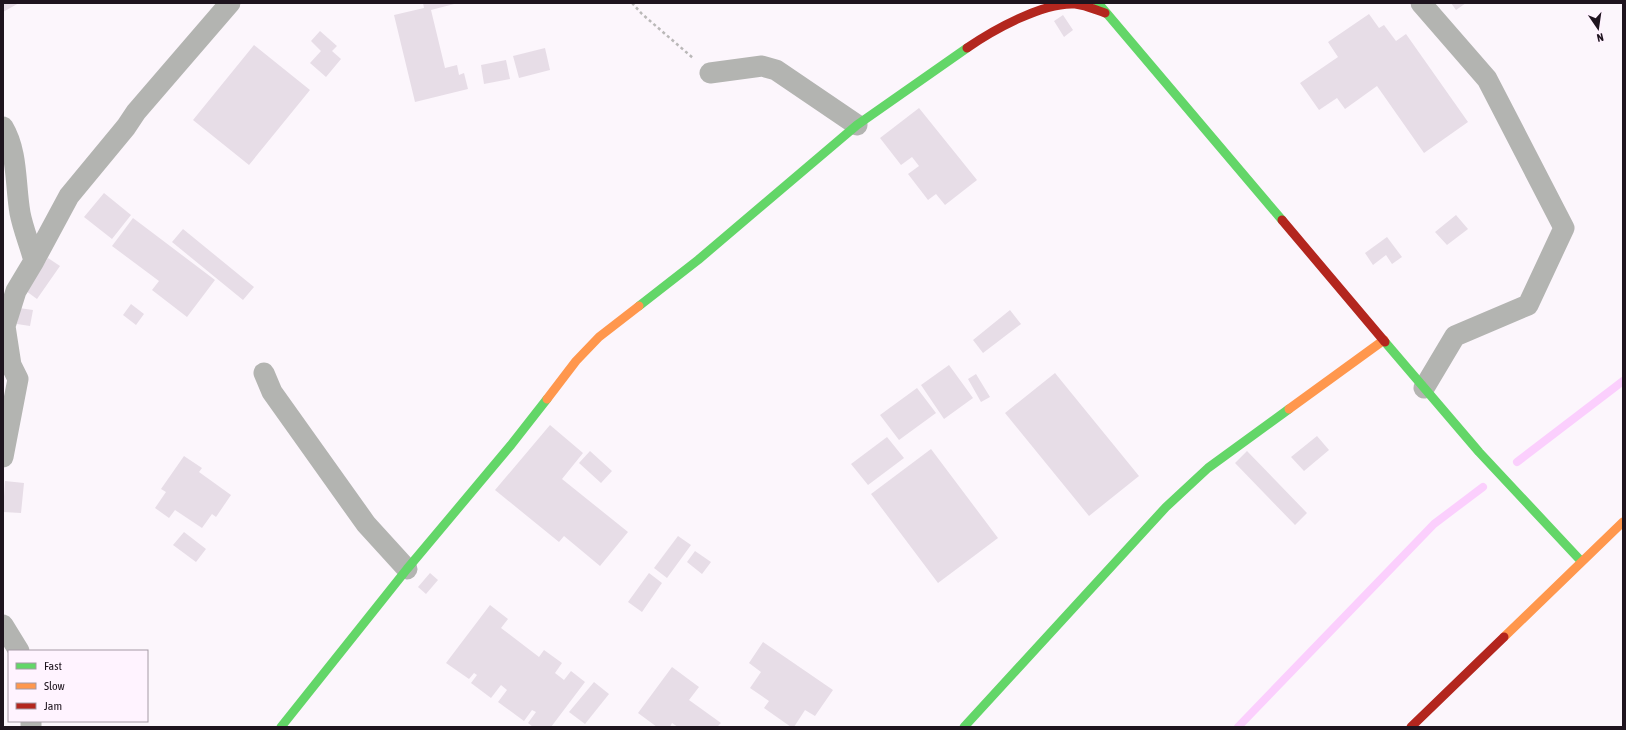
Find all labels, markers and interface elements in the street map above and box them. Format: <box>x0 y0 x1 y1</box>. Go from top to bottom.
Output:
north arrow <box>1578 8 1618 48</box>
text: N <box>1596 31 1605 44</box>
legend <box>8 650 148 722</box>
text: Fast <box>44 659 62 673</box>
text: Slow <box>44 679 65 693</box>
text: Jam <box>44 699 62 713</box>

